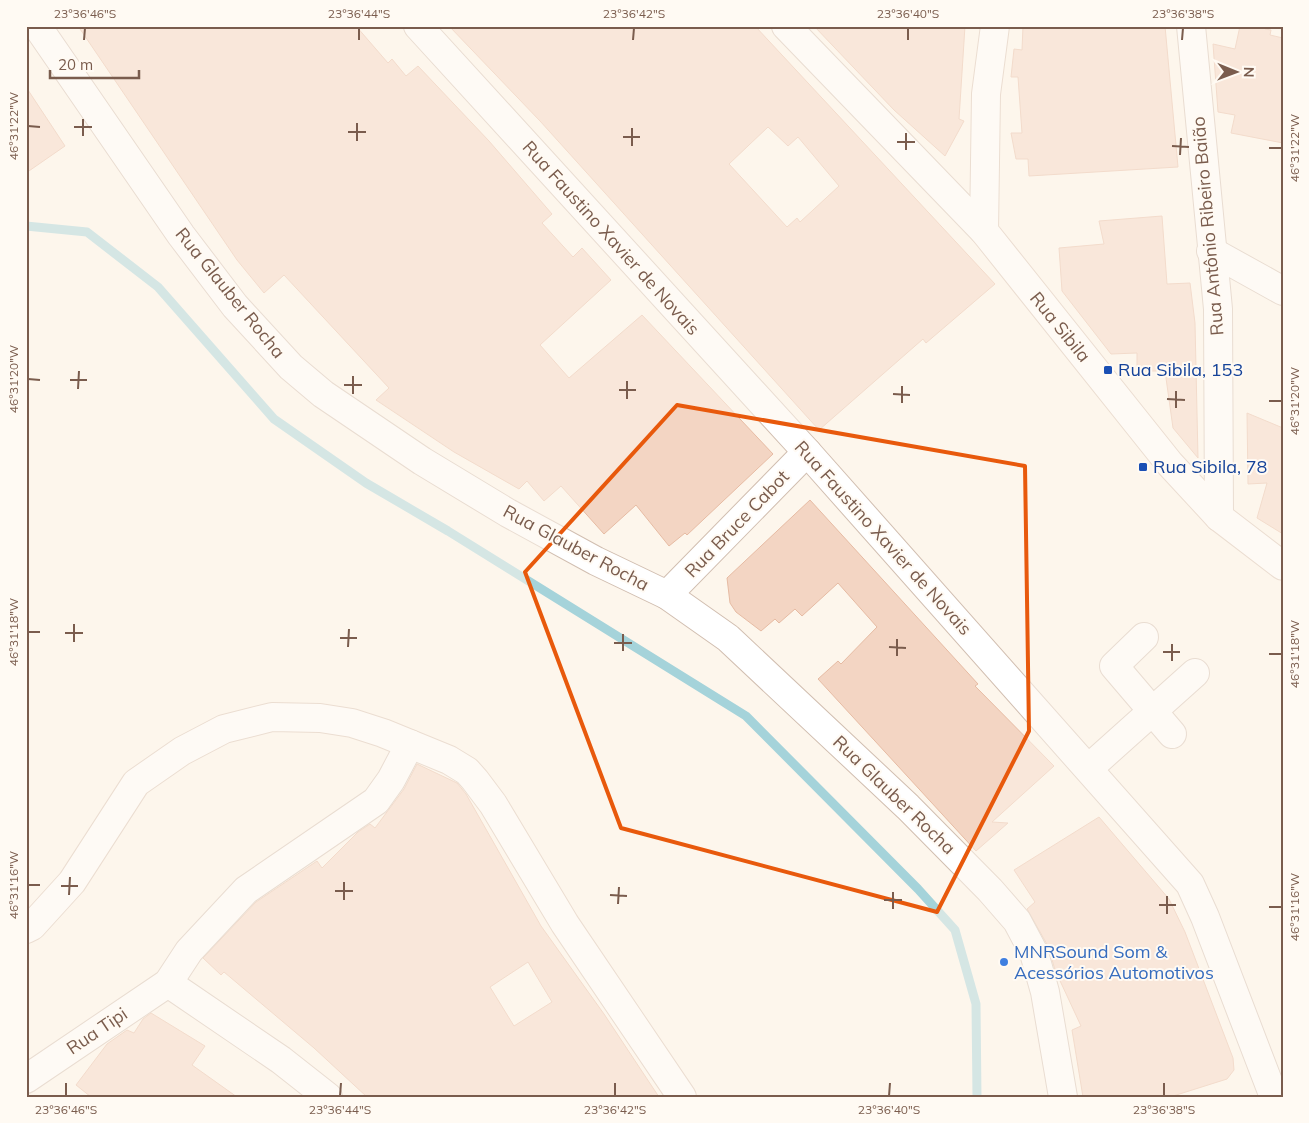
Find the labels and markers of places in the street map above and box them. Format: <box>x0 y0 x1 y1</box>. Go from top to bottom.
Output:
place label: Rua Sibila, 153 <box>1118 358 1243 381</box>
marker: Rua Sibila, 153 <box>1102 364 1114 376</box>
place label: Rua Sibila, 78 <box>1153 455 1267 478</box>
marker: Rua Sibila, 78 <box>1137 461 1149 473</box>
place label: MNRSound Som & Acessórios Automotivos <box>1014 940 1214 984</box>
marker: MNRSound Som & Acessórios Automotivos <box>998 956 1010 968</box>

